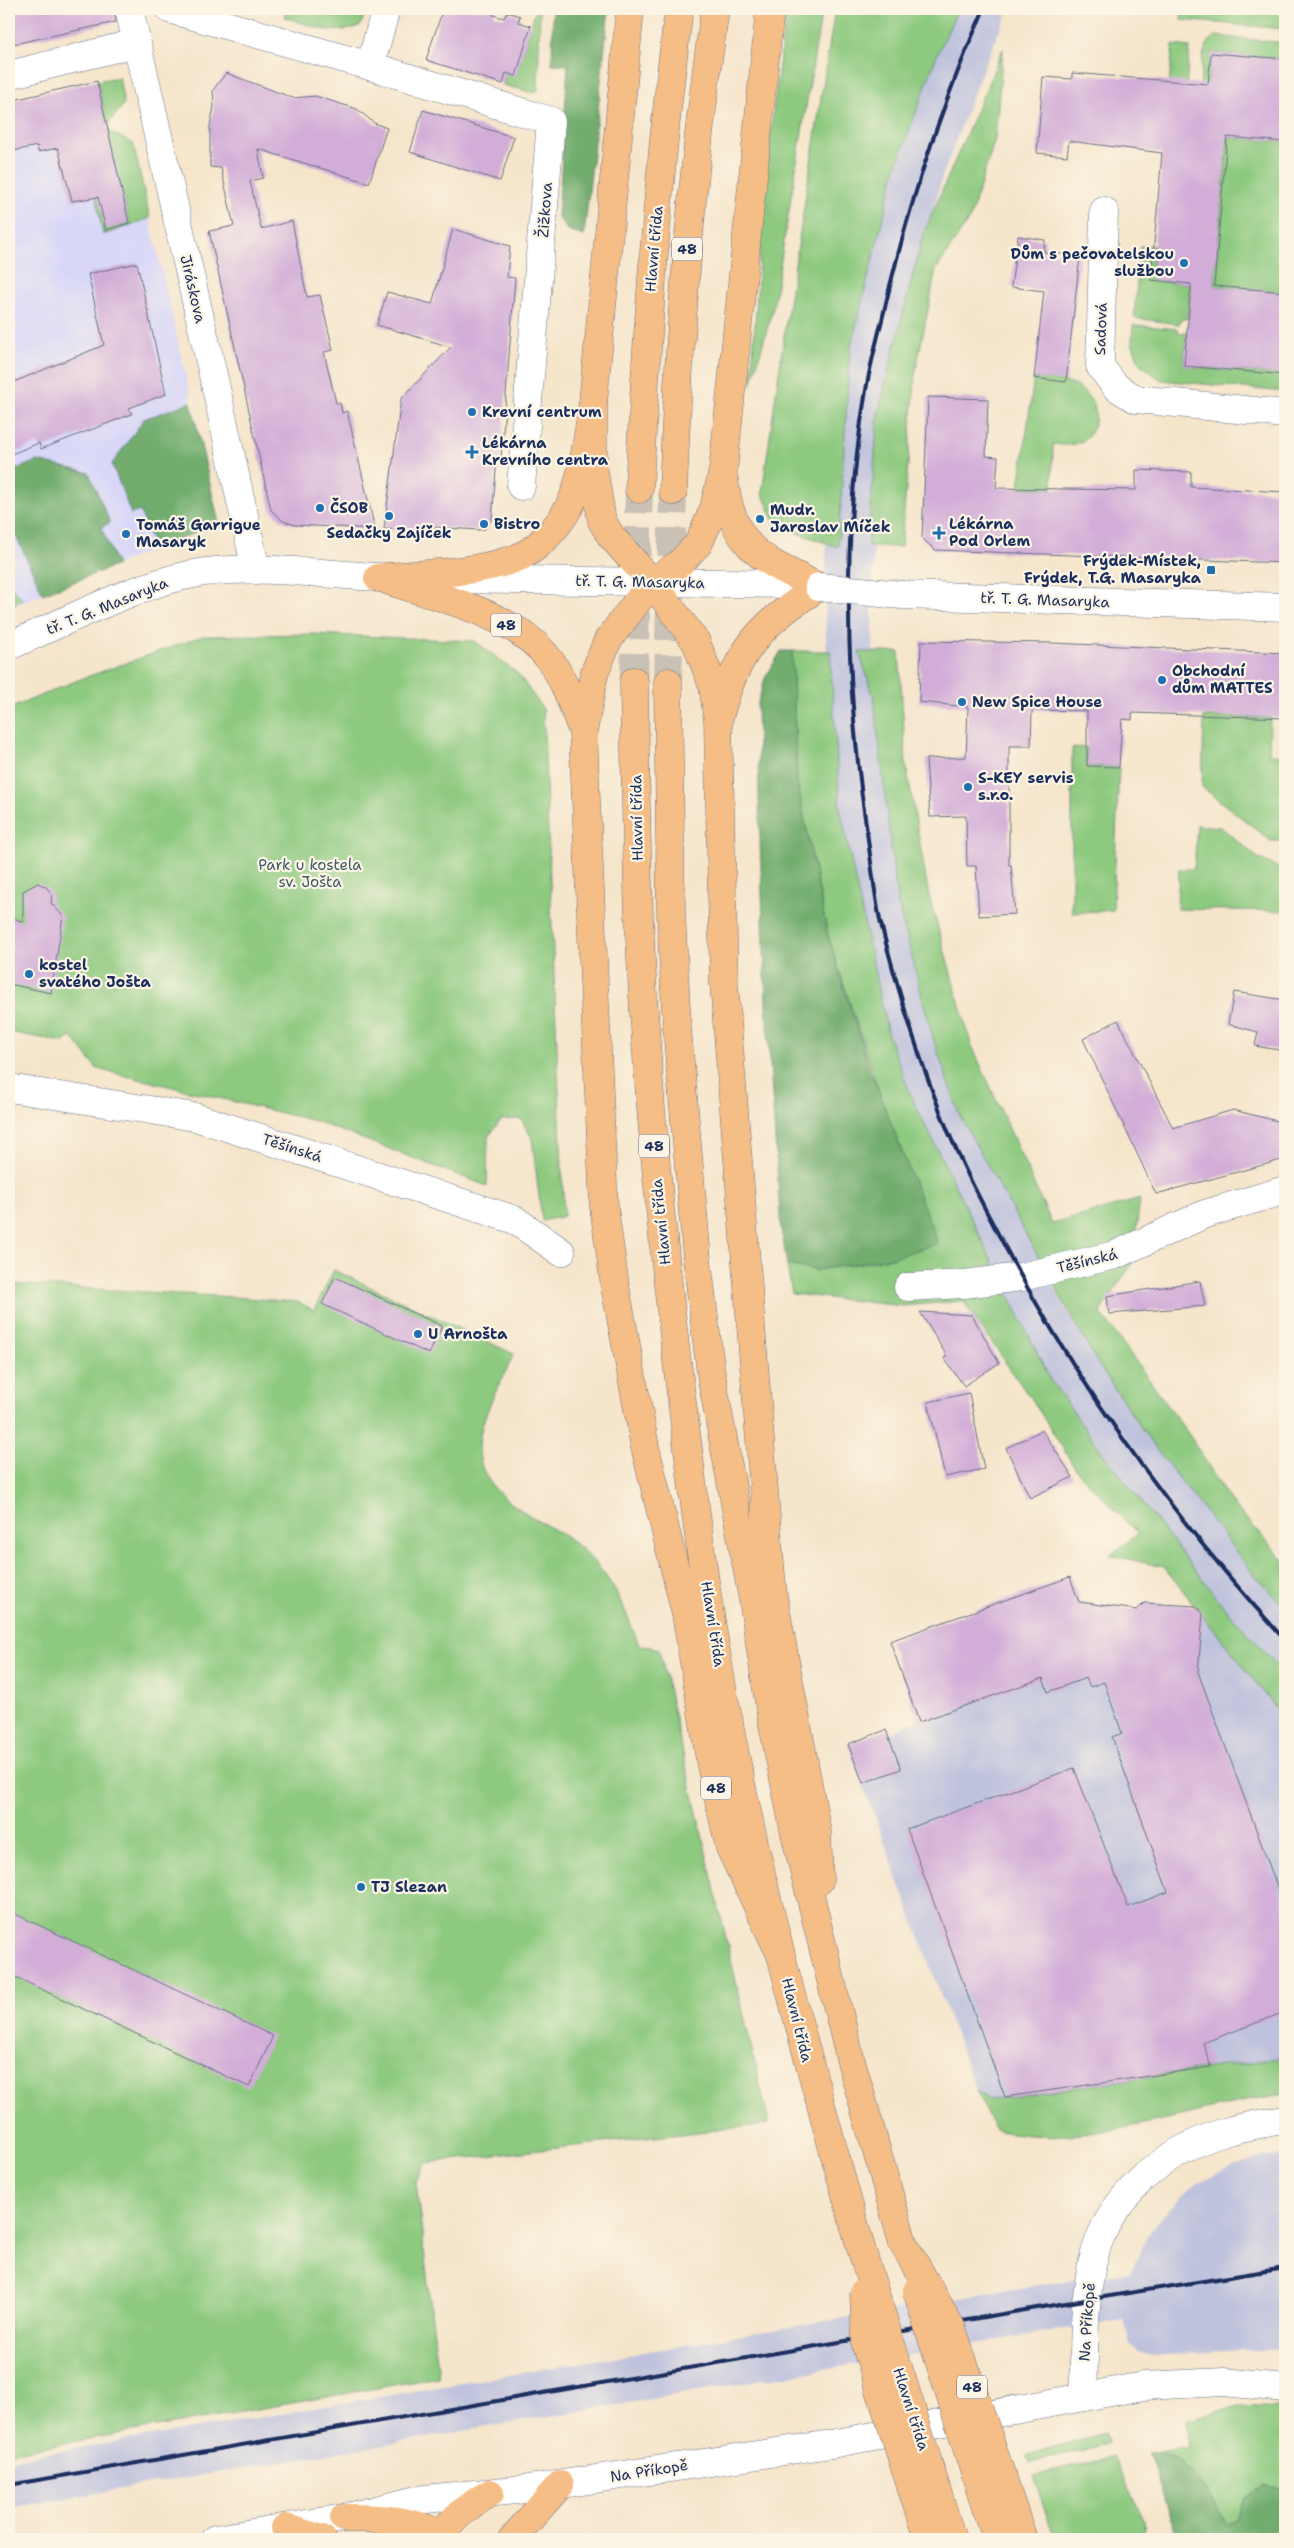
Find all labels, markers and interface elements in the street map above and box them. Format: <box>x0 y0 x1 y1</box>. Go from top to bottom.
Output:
street label: Žižkova <box>532 181 557 238</box>
street label: Hlavní třída <box>640 204 668 293</box>
road number: 48 <box>672 238 702 260</box>
place label: Dům s pečovatelskou službou <box>1010 244 1174 281</box>
street label: Jiráskova <box>175 253 211 326</box>
marker: Dům s pečovatelskou službou <box>1178 257 1190 269</box>
street label: Sadová <box>1090 302 1112 356</box>
place label: Krevní centrum <box>482 402 602 422</box>
marker: Krevní centrum <box>466 406 478 418</box>
place label: Lékárna Krevního centra <box>482 433 609 470</box>
marker: Lékárna Krevního centra <box>466 446 478 458</box>
place label: ČSOB <box>330 497 368 518</box>
place label: Mudr. Jaroslav Míček <box>770 500 891 537</box>
marker: ČSOB <box>314 502 326 514</box>
marker: Sedačky Zajíček <box>383 510 395 522</box>
marker: Mudr. Jaroslav Míček <box>754 513 766 525</box>
place label: Bistro <box>494 514 541 534</box>
place label: Lékárna Pod Orlem <box>949 514 1030 551</box>
place label: Tomáš Garrigue Masaryk <box>136 515 261 552</box>
marker: Bistro <box>478 518 490 530</box>
place label: Sedačky Zajíček <box>326 523 452 543</box>
marker: Lékárna Pod Orlem <box>933 527 945 539</box>
marker: Tomáš Garrigue Masaryk <box>120 528 132 540</box>
place label: Frýdek-Místek, Frýdek, T.G. Masaryka <box>1024 551 1202 588</box>
marker: Frýdek-Místek, Frýdek, T.G. Masaryka <box>1205 564 1217 576</box>
street label: tř. T. G. Masaryka <box>575 571 706 593</box>
street label: tř. T. G. Masaryka <box>43 572 171 640</box>
street label: tř. T. G. Masaryka <box>980 588 1111 612</box>
road number: 48 <box>491 614 521 636</box>
place label: Obchodní dům MATTES <box>1172 661 1273 698</box>
marker: Obchodní dům MATTES <box>1156 674 1168 686</box>
place label: New Spice House <box>972 692 1102 712</box>
marker: New Spice House <box>956 696 968 708</box>
place label: S-KEY servis s.r.o. <box>978 768 1074 805</box>
street label: Hlavní třída <box>626 774 648 861</box>
marker: S-KEY servis s.r.o. <box>962 781 974 793</box>
park label: Park u kostela sv. Jošta <box>258 855 362 892</box>
place label: kostel svatého Jošta <box>39 955 151 992</box>
marker: kostel svatého Jošta <box>23 968 35 980</box>
street label: Těšínská <box>260 1129 325 1167</box>
road number: 48 <box>639 1134 669 1158</box>
street label: Hlavní třída <box>646 1177 675 1266</box>
street label: Těšínská <box>1055 1244 1120 1278</box>
place label: U Arnošta <box>428 1324 508 1344</box>
marker: U Arnošta <box>412 1328 424 1340</box>
street label: Hlavní třída <box>696 1580 730 1669</box>
road number: 48 <box>701 1776 731 1800</box>
place label: TJ Slezan <box>371 1877 447 1897</box>
marker: TJ Slezan <box>355 1881 367 1893</box>
street label: Hlavní třída <box>777 1976 817 2065</box>
street label: Na Příkopě <box>1074 2282 1100 2362</box>
street label: Hlavní třída <box>888 2365 934 2454</box>
road number: 48 <box>957 2376 987 2398</box>
street label: Na Příkopě <box>609 2455 689 2487</box>

